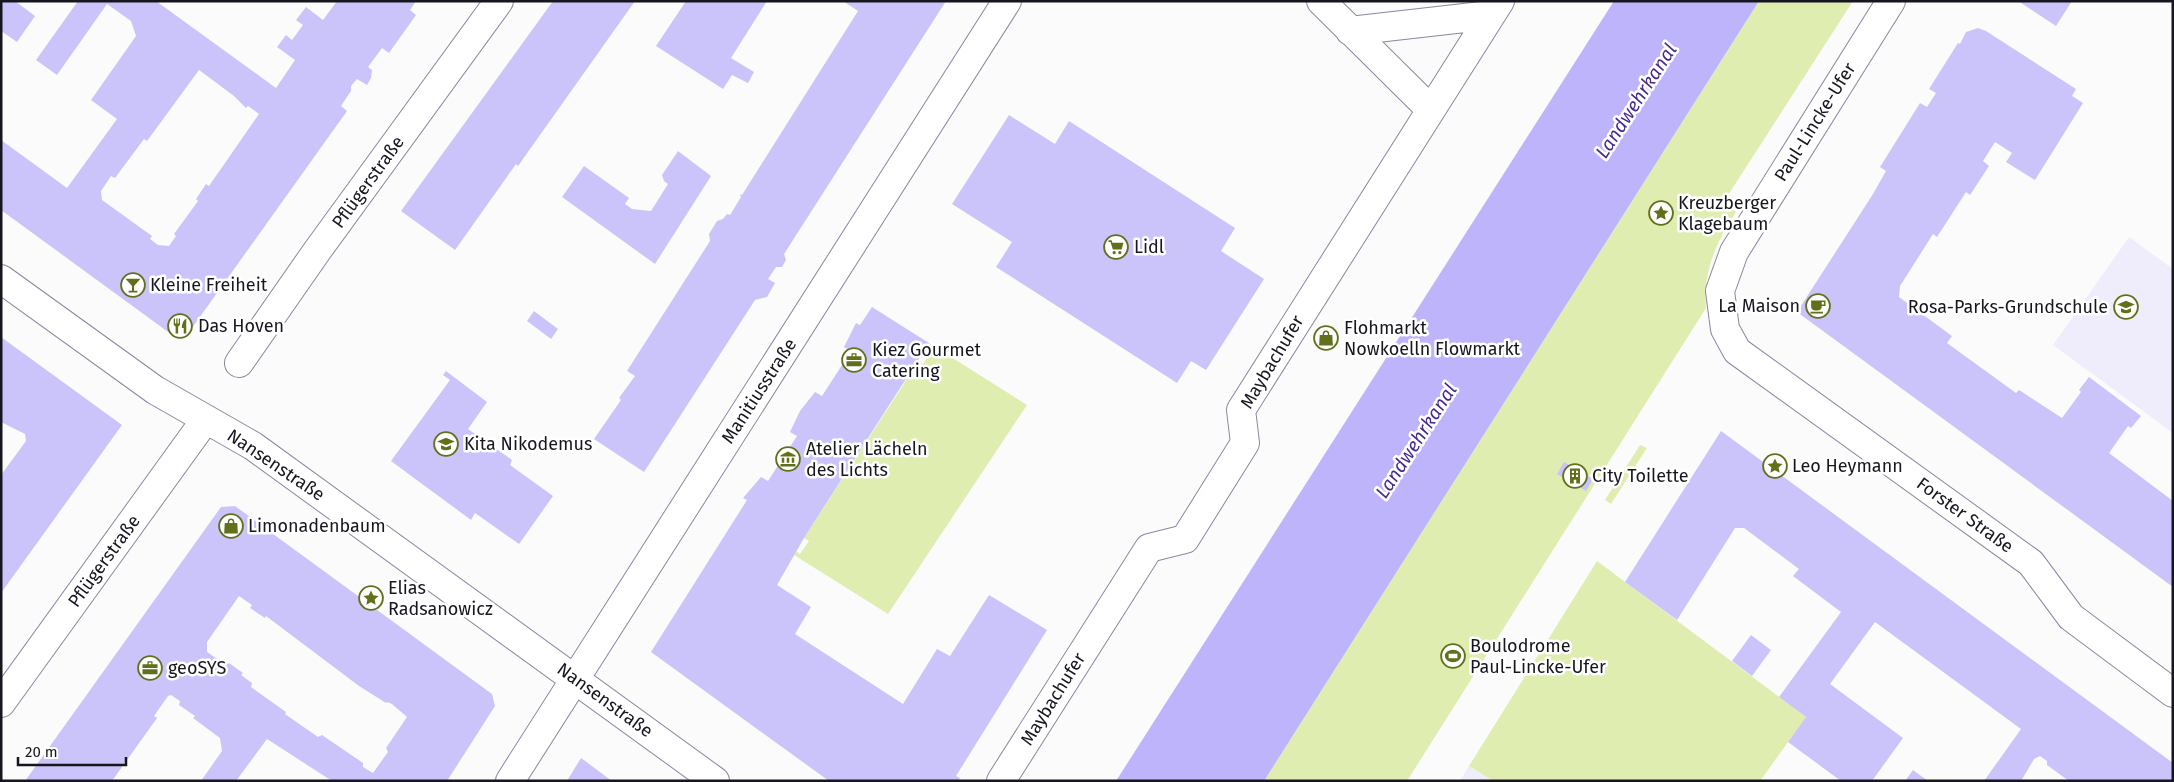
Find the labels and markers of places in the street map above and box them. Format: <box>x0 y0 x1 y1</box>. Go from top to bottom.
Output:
place label: Kreuzberger Klagebaum <box>1678 192 1776 235</box>
place icon: Kreuzberger Klagebaum <box>1648 200 1674 226</box>
supermarket icon: Lidl <box>1103 234 1129 260</box>
place label: Lidl <box>1134 236 1164 258</box>
bar icon: Kleine Freiheit <box>120 272 146 298</box>
place label: Kleine Freiheit <box>150 274 268 296</box>
cafe icon: La Maison <box>1805 293 1831 319</box>
school or university icon: Rosa-Parks-Grundschule <box>2113 294 2139 320</box>
place label: La Maison <box>1718 295 1800 317</box>
place label: Rosa-Parks-Grundschule <box>1908 296 2108 318</box>
restaurant icon: Das Hoven <box>167 313 193 339</box>
place label: Das Hoven <box>198 315 284 337</box>
place label: Flohmarkt Nowkoelln Flowmarkt <box>1344 317 1521 360</box>
shop icon: Flohmarkt Nowkoelln Flowmarkt <box>1313 325 1339 351</box>
place label: Kiez Gourmet Catering <box>872 339 982 382</box>
office icon: Kiez Gourmet Catering <box>841 347 867 373</box>
school or university icon: Kita Nikodemus <box>433 431 459 457</box>
place label: Kita Nikodemus <box>464 433 592 455</box>
place label: Atelier Lächeln des Lichts <box>806 438 928 481</box>
museum icon: Atelier Lächeln des Lichts <box>775 446 801 472</box>
place icon: Leo Heymann <box>1762 453 1788 479</box>
place label: Leo Heymann <box>1792 455 1903 477</box>
building icon: City Toilette <box>1562 463 1588 489</box>
place label: City Toilette <box>1592 465 1689 487</box>
shop icon: Limonadenbaum <box>218 513 244 539</box>
place label: Limonadenbaum <box>248 515 386 537</box>
place label: Elias Radsanowicz <box>388 577 493 620</box>
place icon: Elias Radsanowicz <box>358 585 384 611</box>
place label: Boulodrome Paul-Lincke-Ufer <box>1470 635 1606 678</box>
sports icon: Boulodrome Paul-Lincke-Ufer <box>1440 643 1466 669</box>
office icon: geoSYS <box>137 655 163 681</box>
place label: geoSYS <box>168 657 226 679</box>

